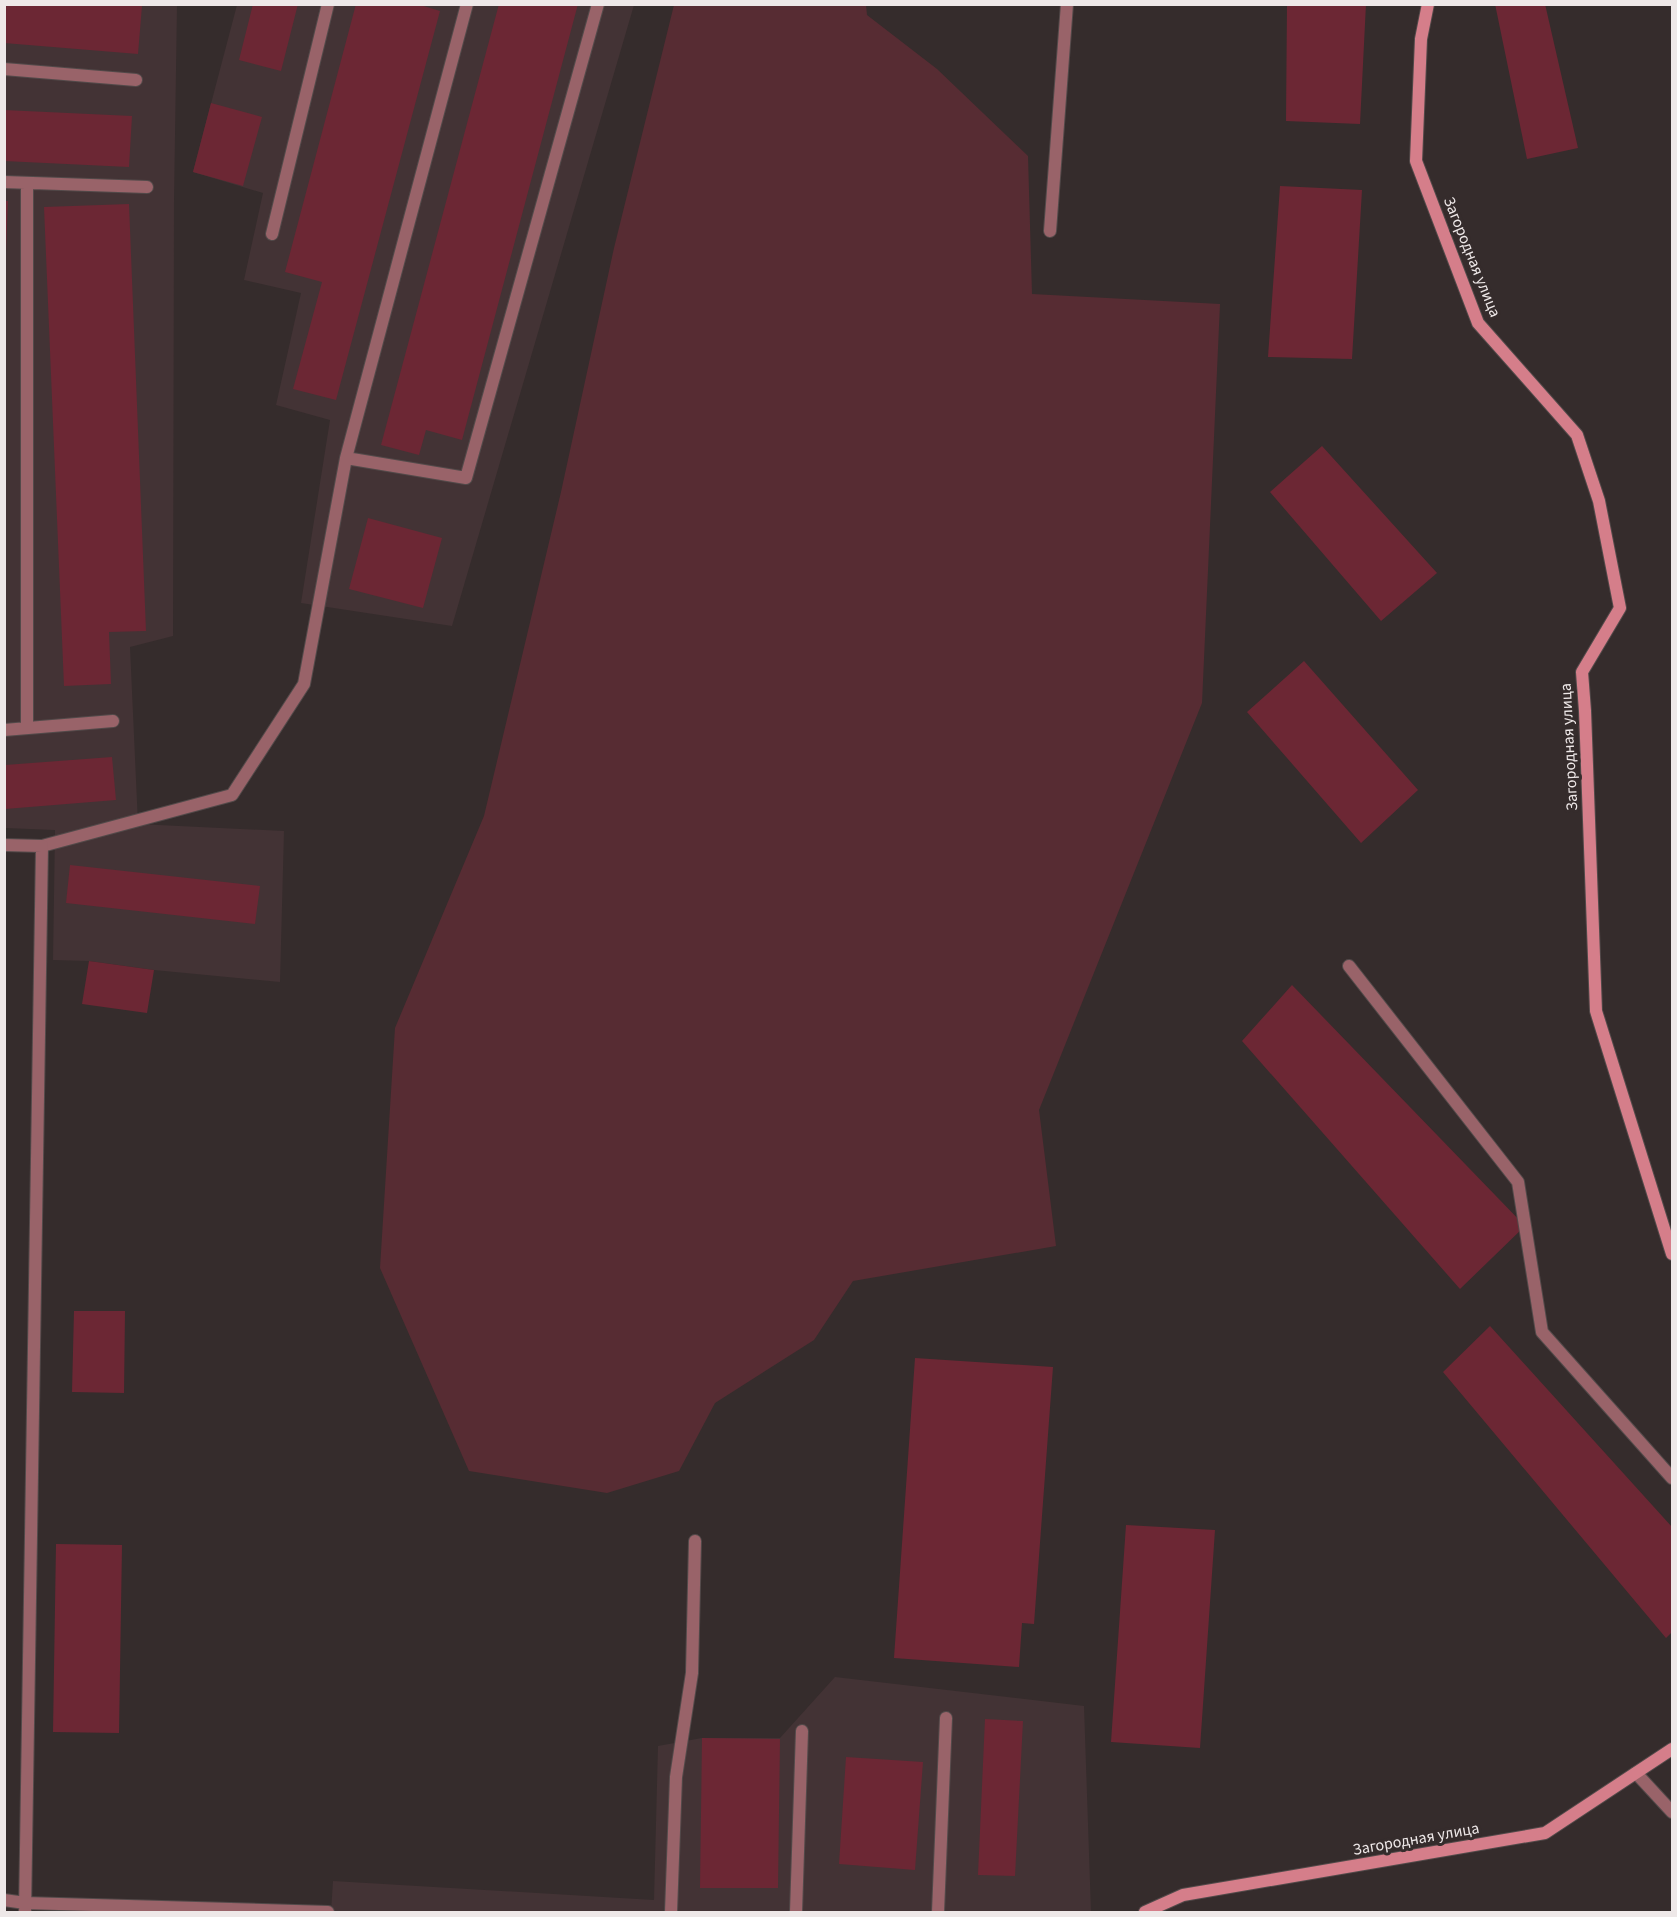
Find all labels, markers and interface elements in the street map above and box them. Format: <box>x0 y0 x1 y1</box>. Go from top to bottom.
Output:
street label: Загородная улица <box>1438 194 1506 320</box>
street label: Загородная улица <box>1555 683 1583 811</box>
street label: Загородная улица <box>1351 1817 1481 1861</box>

